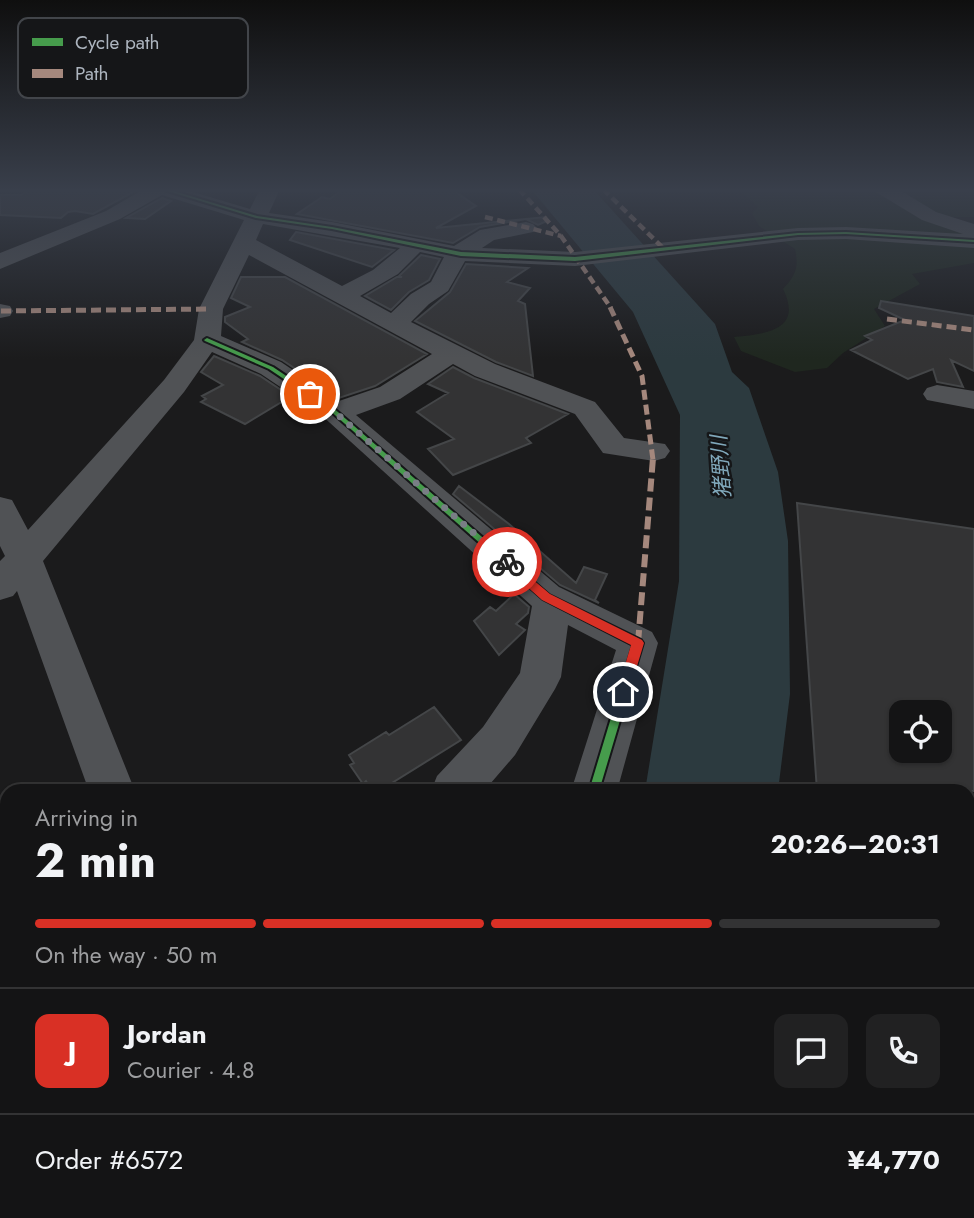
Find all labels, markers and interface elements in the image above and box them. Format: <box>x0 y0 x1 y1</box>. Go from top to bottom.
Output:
legend <box>18 18 248 98</box>
text: Cycle path <box>75 29 160 56</box>
text: Path <box>75 60 109 87</box>
pin <box>280 364 340 424</box>
icon: bag <box>291 375 329 413</box>
water label: 猪野川 <box>704 433 738 499</box>
courier <box>472 527 542 597</box>
icon: bike <box>488 543 526 581</box>
pin <box>593 662 653 722</box>
icon: home <box>604 673 642 711</box>
map controls <box>889 700 952 763</box>
button: locate <box>889 700 952 763</box>
text: Arriving in <box>35 801 138 835</box>
text: 20:26–20:31 <box>771 825 940 863</box>
text: 2 min <box>35 828 156 894</box>
text: On the way · 50 m <box>35 938 218 972</box>
button: chat <box>774 1014 848 1088</box>
button: phone <box>866 1014 940 1088</box>
text: Jordan <box>127 1015 207 1053</box>
text: J <box>68 1032 76 1070</box>
text: Courier · 4.8 <box>127 1053 255 1087</box>
text: Order #6572 <box>35 1141 183 1179</box>
text: ¥4,770 <box>847 1141 940 1179</box>

